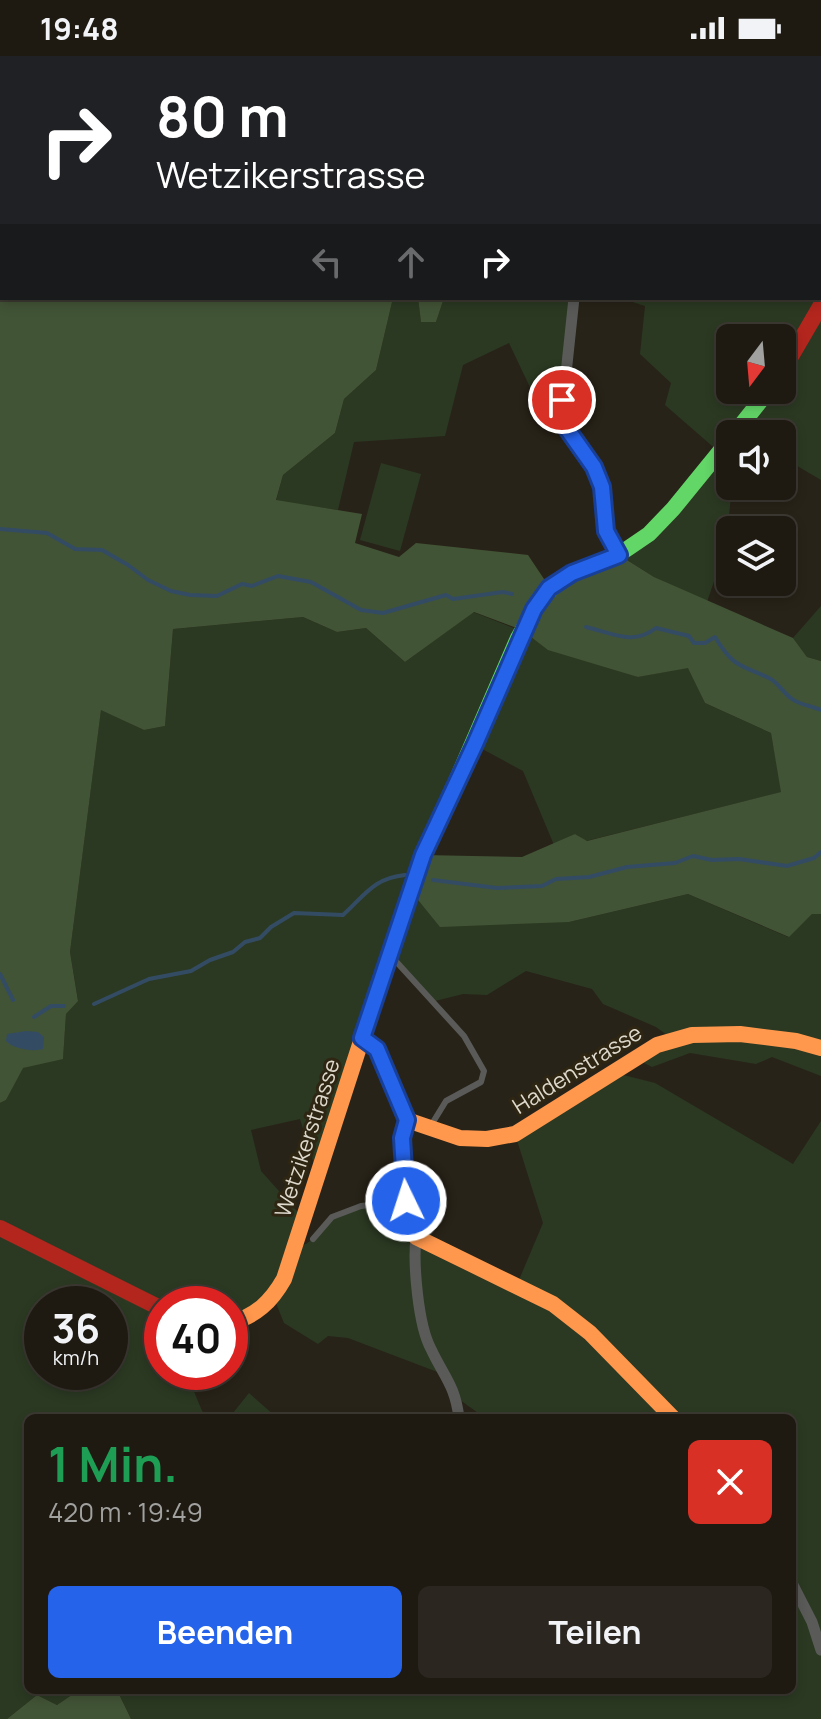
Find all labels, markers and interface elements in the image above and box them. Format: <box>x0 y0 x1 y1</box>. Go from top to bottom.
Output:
text: 19:48 <box>40 8 119 49</box>
text: 80 m <box>156 77 289 154</box>
icon: right <box>24 88 128 192</box>
text: Wetzikerstrasse <box>156 150 426 199</box>
icon: left <box>305 240 349 284</box>
icon: ahead <box>389 240 433 284</box>
icon: right <box>473 240 517 284</box>
north arrow <box>716 324 796 404</box>
map controls <box>716 324 796 596</box>
pin <box>528 366 596 434</box>
icon: arrive <box>540 378 584 422</box>
button: sound <box>716 420 796 500</box>
button: layers <box>716 516 796 596</box>
street label: Haldenstrasse <box>507 1017 647 1121</box>
street label: Wetzikerstrasse <box>267 1055 347 1221</box>
position arrow <box>364 1159 448 1243</box>
speed limit sign: 40 <box>144 1286 248 1390</box>
text: 36 <box>52 1300 100 1355</box>
text: km/h <box>53 1344 99 1371</box>
text: 1 Min. <box>48 1431 178 1496</box>
button: close <box>688 1440 772 1524</box>
text: 420 m · 19:49 <box>48 1494 203 1530</box>
button: Beenden <box>48 1586 402 1678</box>
button: Teilen <box>418 1586 772 1678</box>

